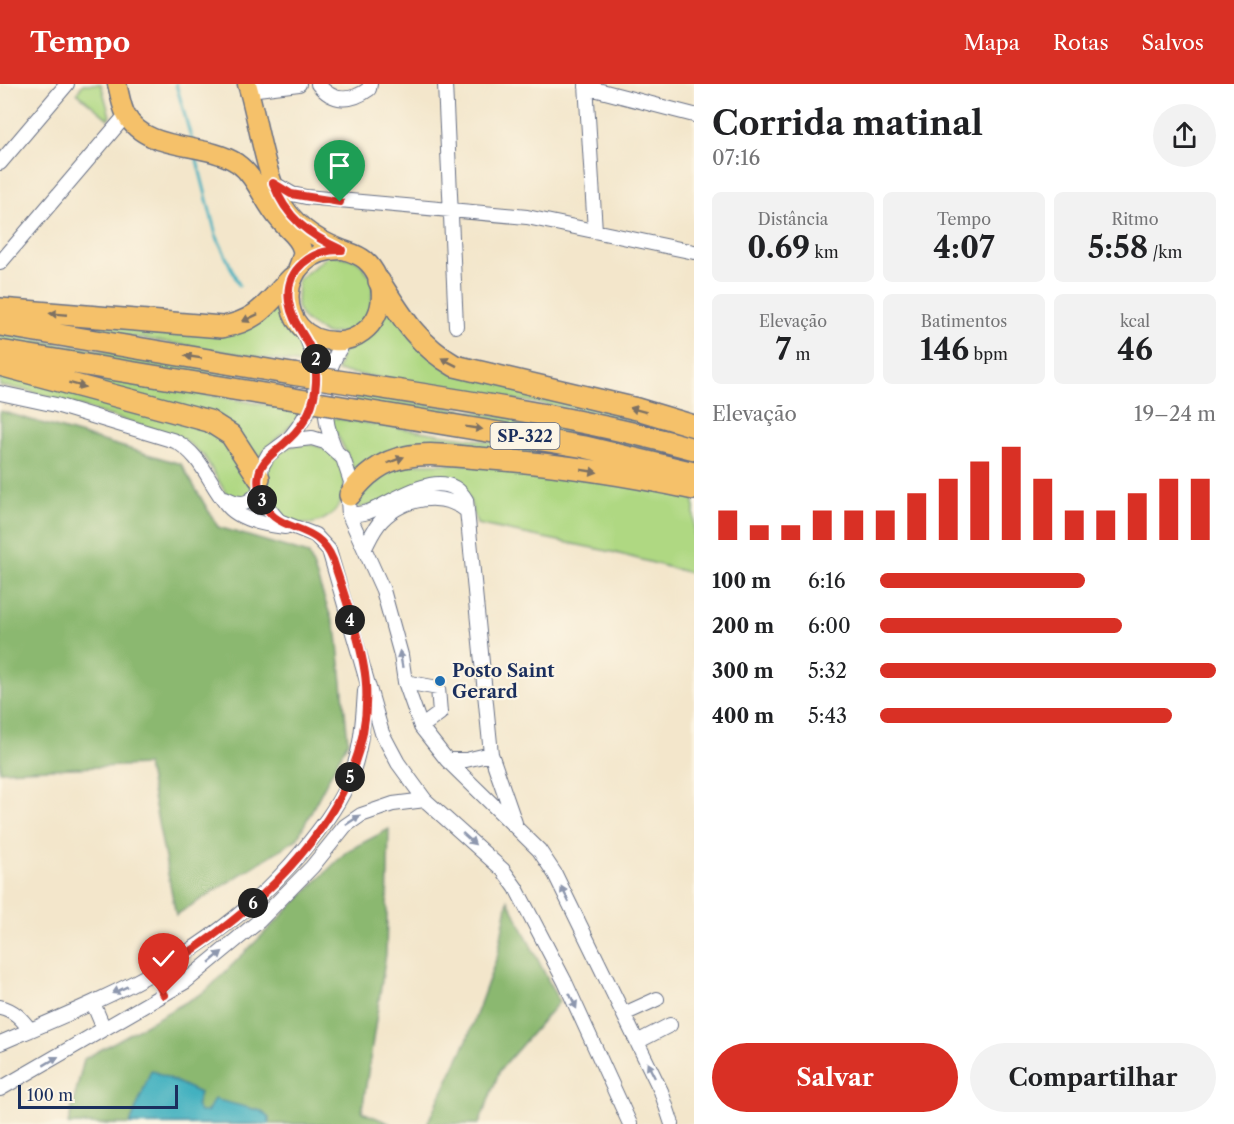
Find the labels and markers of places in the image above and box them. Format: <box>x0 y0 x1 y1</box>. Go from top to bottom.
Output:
pin <box>314 140 365 202</box>
pin: 2 <box>301 344 331 374</box>
pin: 3 <box>247 485 277 515</box>
pin: 4 <box>335 605 365 635</box>
place label: Posto Saint Gerard <box>452 660 555 703</box>
marker: Posto Saint Gerard <box>433 674 447 688</box>
pin: 5 <box>335 762 365 792</box>
pin: 6 <box>238 888 268 918</box>
pin <box>138 933 189 995</box>

